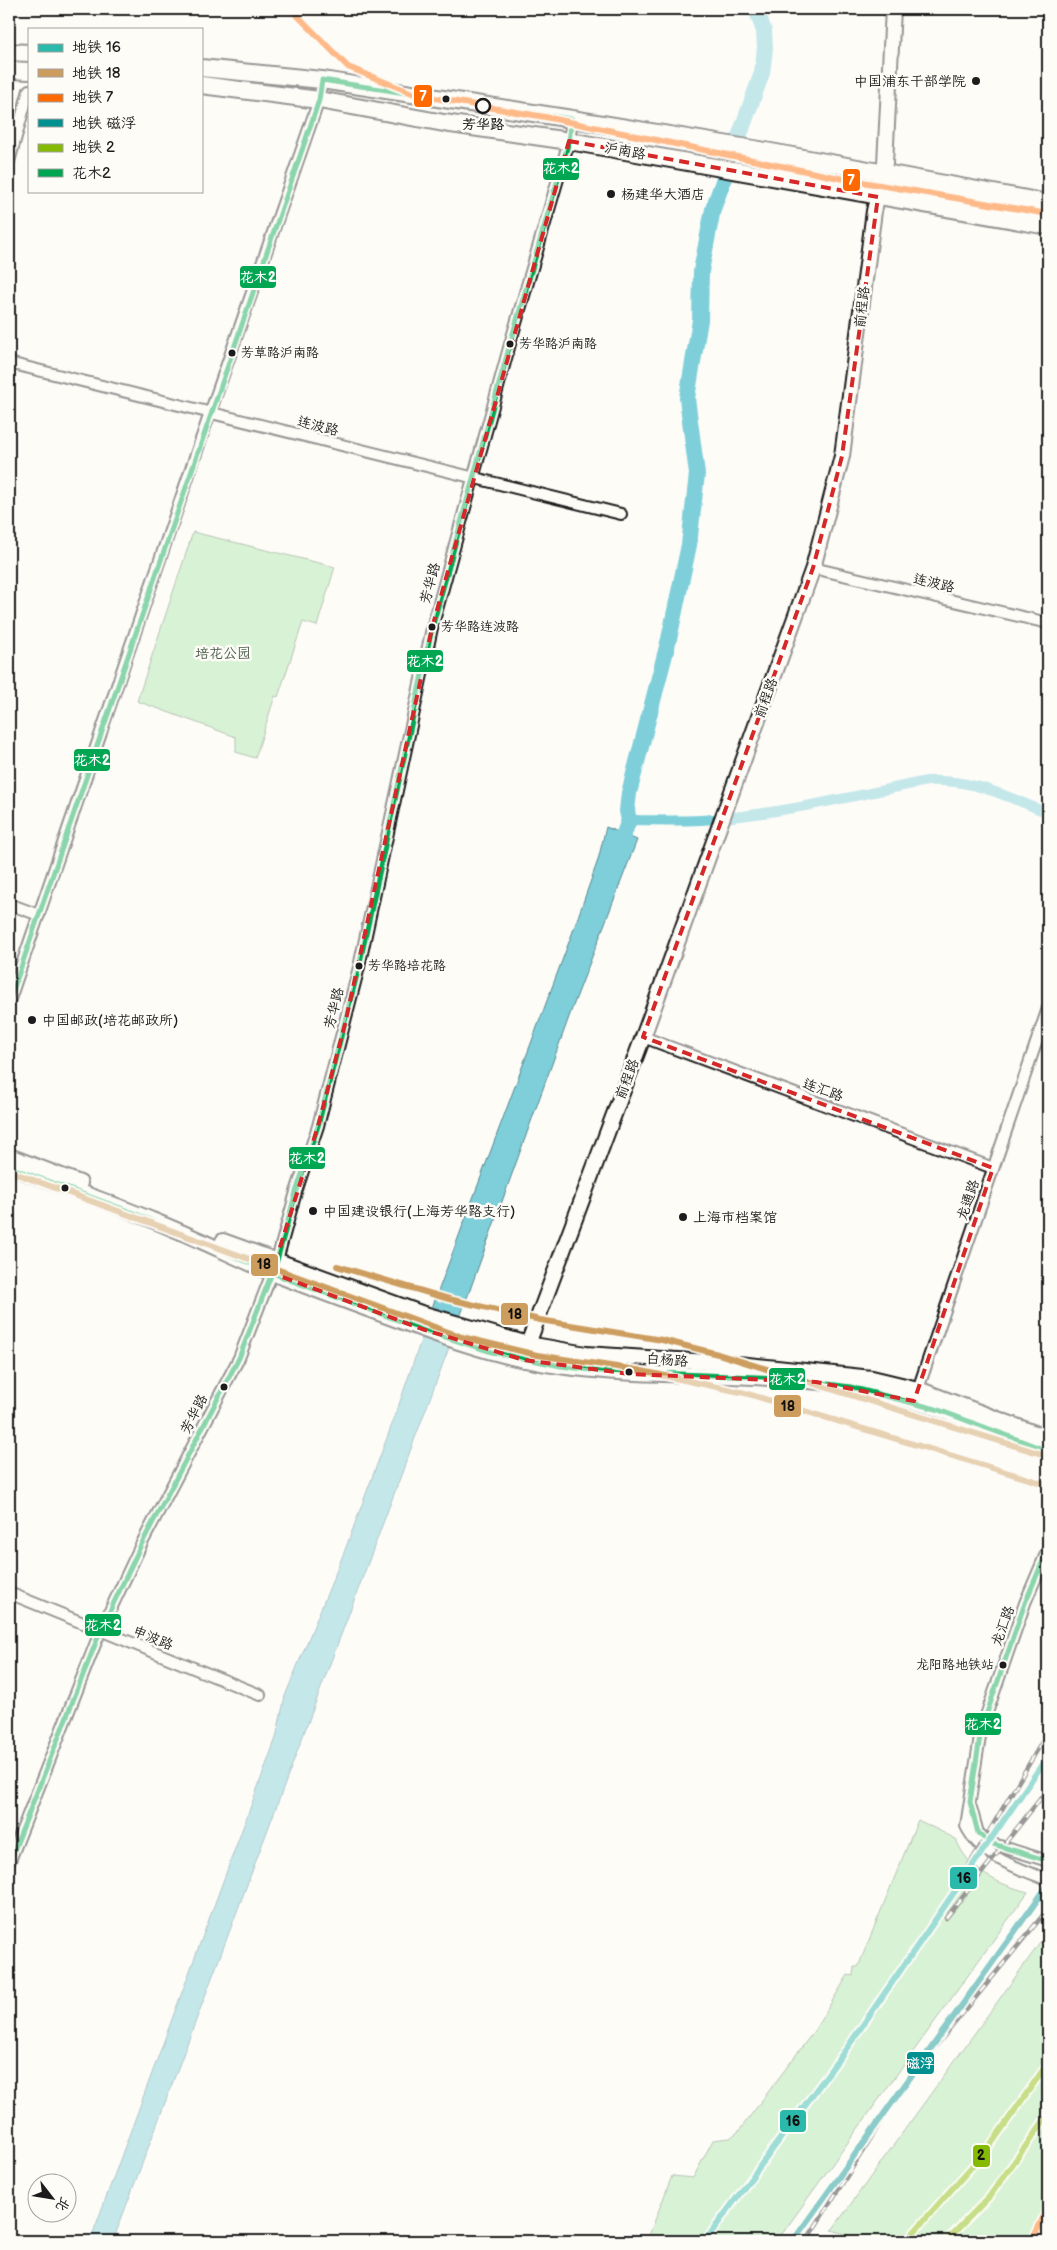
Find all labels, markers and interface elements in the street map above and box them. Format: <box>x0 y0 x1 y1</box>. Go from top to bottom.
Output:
legend <box>28 28 202 192</box>
text: 地铁 16 <box>72 38 121 57</box>
text: 地铁 18 <box>72 64 121 83</box>
place label: 中国浦东干部学院 <box>854 73 966 90</box>
marker: 中国浦东干部学院 <box>970 75 982 87</box>
line badge: 7 <box>413 84 433 108</box>
text: 地铁 7 <box>72 88 114 107</box>
text: 7 <box>419 88 427 105</box>
unlabelled marker <box>441 94 451 104</box>
marker: 芳华路 <box>475 98 491 114</box>
text: 地铁 磁浮 <box>72 114 136 133</box>
place label: 芳华路 <box>462 116 504 133</box>
text: 地铁 2 <box>72 138 115 157</box>
street label: 沪南路 <box>603 139 647 163</box>
line badge: 花木2 <box>542 157 580 181</box>
text: 花木2 <box>543 160 580 177</box>
text: 花木2 <box>72 164 111 183</box>
line badge: 7 <box>842 168 861 192</box>
text: 7 <box>847 172 855 189</box>
place label: 杨建华大酒店 <box>621 186 705 203</box>
marker: 杨建华大酒店 <box>605 188 617 200</box>
line badge: 花木2 <box>239 265 277 289</box>
text: 花木2 <box>240 269 277 286</box>
street label: 前程路 <box>851 285 873 329</box>
place label: 芳华路沪南路 <box>519 336 597 352</box>
marker: 芳华路沪南路 <box>505 339 515 349</box>
place label: 芳草路沪南路 <box>241 345 319 361</box>
marker: 芳草路沪南路 <box>227 348 237 358</box>
street label: 连波路 <box>296 413 340 439</box>
street label: 芳华路 <box>416 561 444 605</box>
street label: 连波路 <box>912 570 956 596</box>
place label: 芳华路连波路 <box>441 619 519 635</box>
marker: 芳华路连波路 <box>427 622 437 632</box>
park label: 培花公园 <box>195 645 251 662</box>
line badge: 花木2 <box>406 649 444 673</box>
text: 花木2 <box>407 653 444 670</box>
street label: 前程路 <box>751 675 781 721</box>
line badge: 花木2 <box>73 748 111 772</box>
text: 花木2 <box>74 752 111 769</box>
place label: 芳华路培花路 <box>368 958 446 974</box>
marker: 芳华路培花路 <box>354 961 364 971</box>
street label: 芳华路 <box>321 986 347 1030</box>
place label: 中国邮政(培花邮政所) <box>42 1012 178 1029</box>
marker: 中国邮政(培花邮政所) <box>26 1014 38 1026</box>
street label: 前程路 <box>612 1056 642 1102</box>
street label: 连汇路 <box>800 1075 846 1105</box>
line badge: 花木2 <box>288 1146 326 1170</box>
text: 花木2 <box>289 1150 326 1167</box>
street label: 龙通路 <box>953 1177 983 1223</box>
unlabelled marker <box>60 1183 70 1193</box>
place label: 中国建设银行(上海芳华路支行) <box>323 1203 515 1220</box>
marker: 中国建设银行(上海芳华路支行) <box>307 1205 319 1217</box>
place label: 上海市档案馆 <box>693 1209 777 1226</box>
marker: 上海市档案馆 <box>677 1211 689 1223</box>
line badge: 18 <box>250 1253 279 1277</box>
text: 18 <box>257 1256 271 1273</box>
line badge: 18 <box>500 1302 529 1326</box>
text: 18 <box>508 1306 522 1323</box>
street label: 白杨路 <box>645 1350 689 1370</box>
unlabelled marker <box>624 1367 634 1377</box>
line badge: 花木2 <box>768 1367 806 1391</box>
text: 花木2 <box>769 1371 806 1388</box>
unlabelled marker <box>219 1382 229 1392</box>
street label: 芳华路 <box>177 1391 211 1437</box>
line badge: 18 <box>773 1394 802 1418</box>
text: 18 <box>781 1398 795 1415</box>
street label: 龙汇路 <box>988 1603 1018 1649</box>
line badge: 花木2 <box>84 1613 122 1637</box>
text: 花木2 <box>85 1617 122 1634</box>
street label: 申波路 <box>130 1622 176 1654</box>
place label: 龙阳路地铁站 <box>916 1657 994 1673</box>
marker: 龙阳路地铁站 <box>998 1660 1008 1670</box>
line badge: 花木2 <box>964 1712 1002 1736</box>
text: 花木2 <box>965 1716 1002 1733</box>
line badge: 16 <box>949 1866 978 1890</box>
text: 16 <box>957 1870 971 1887</box>
line badge: 磁浮 <box>906 2051 935 2075</box>
text: 磁浮 <box>906 2055 934 2072</box>
line badge: 16 <box>779 2109 807 2133</box>
text: 16 <box>786 2113 800 2130</box>
line badge: 2 <box>972 2144 991 2168</box>
text: 2 <box>977 2147 986 2164</box>
north arrow <box>28 2172 78 2222</box>
text: 北 <box>52 2194 74 2215</box>

